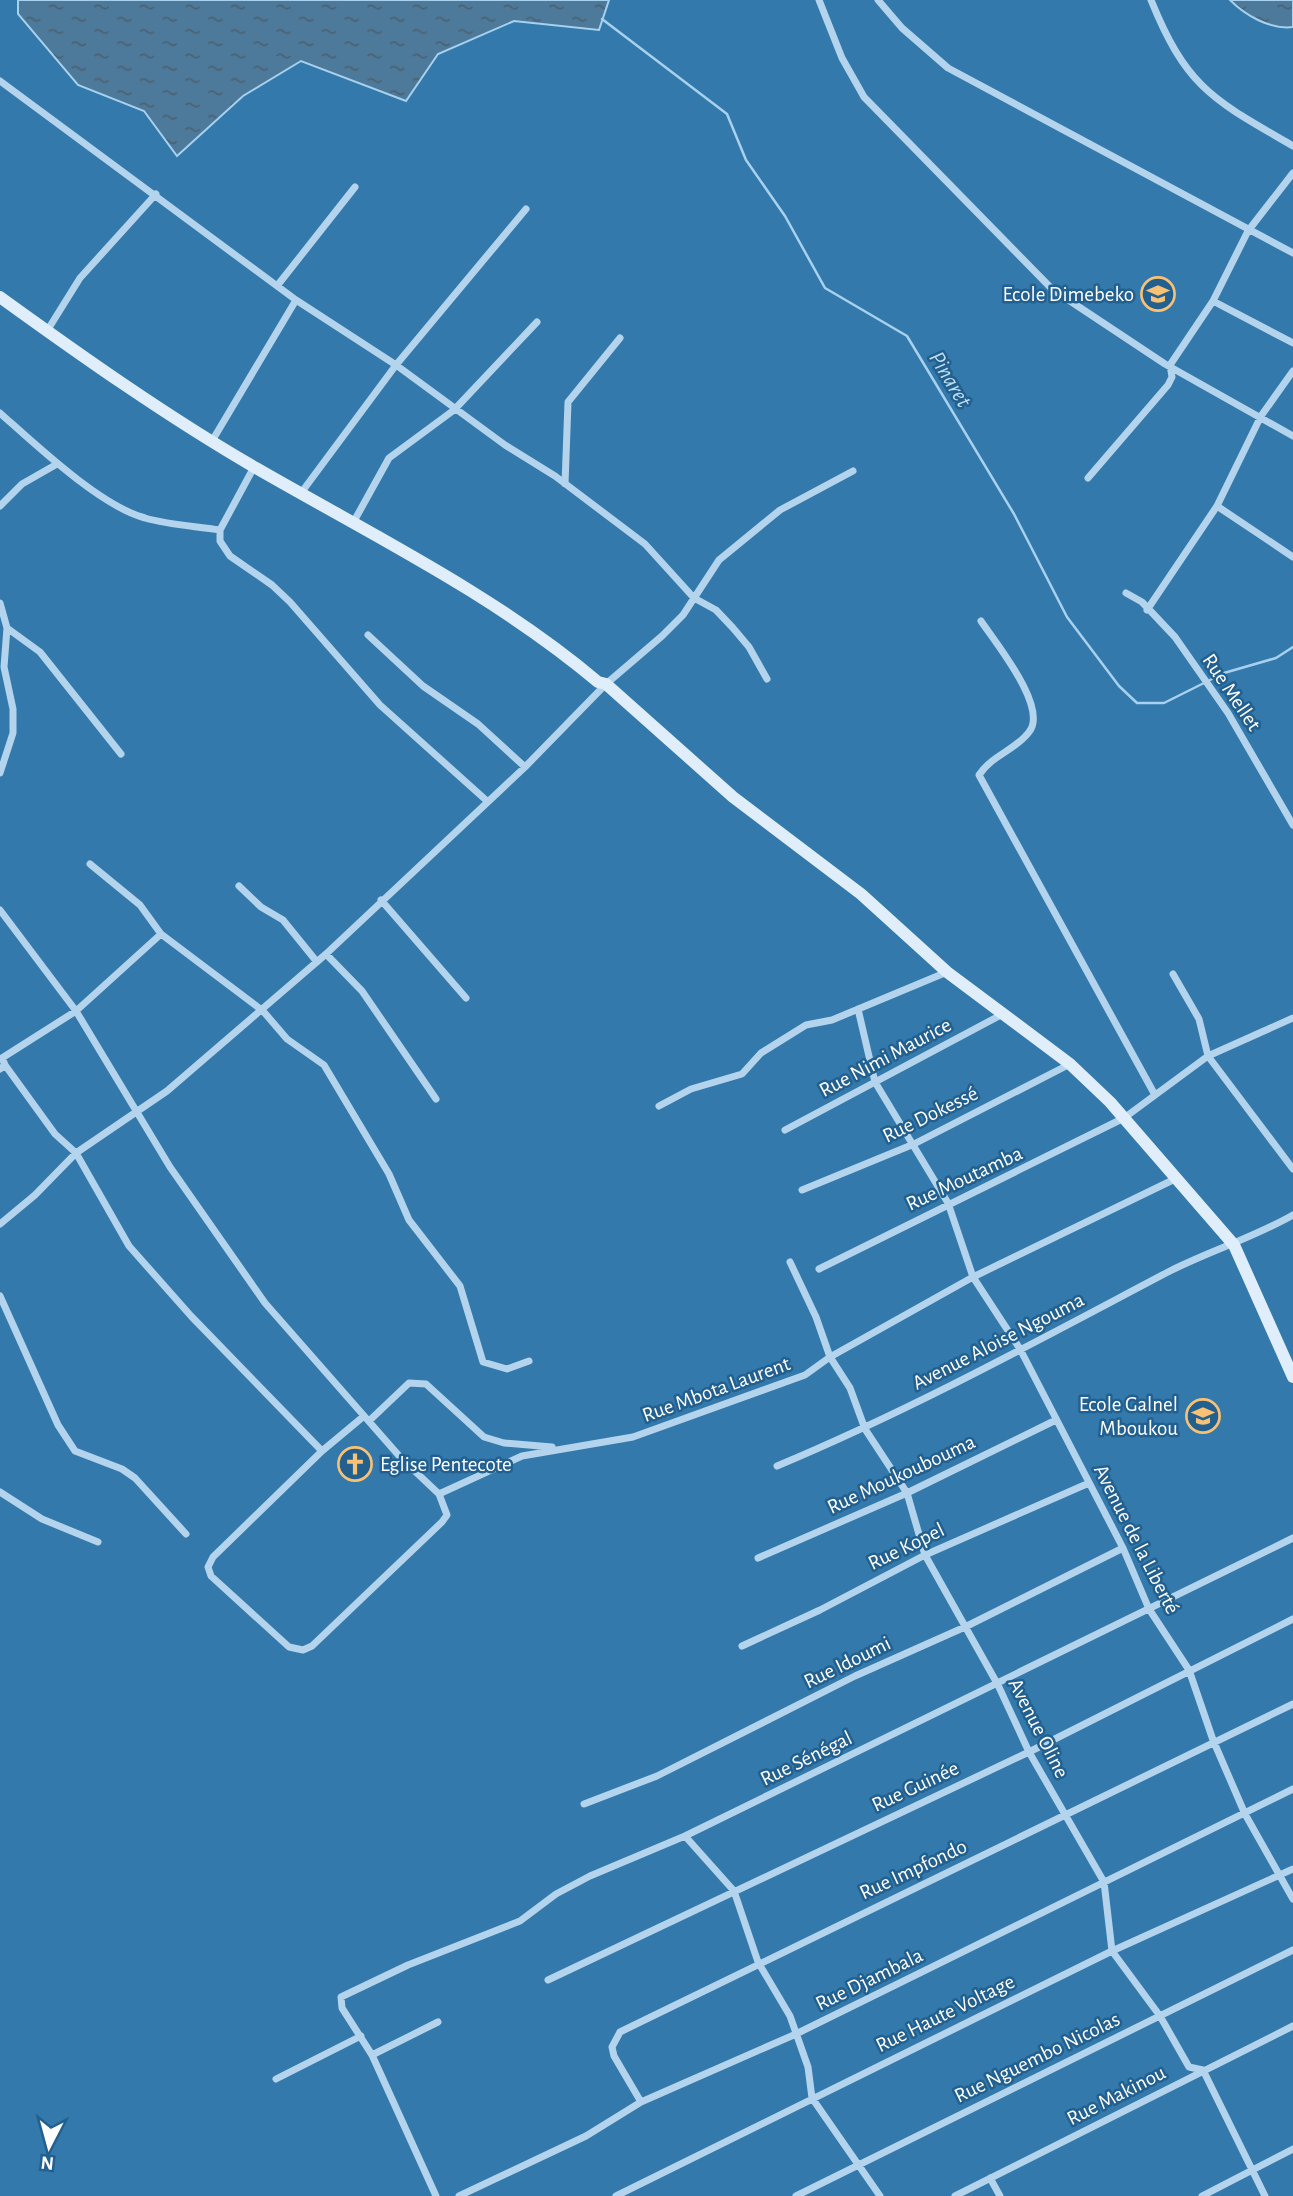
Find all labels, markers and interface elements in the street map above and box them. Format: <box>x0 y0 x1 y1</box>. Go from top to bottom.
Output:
school or university icon: Ecole Dimebeko <box>1139 275 1177 313</box>
place label: Ecole Dimebeko <box>1003 284 1134 305</box>
water label: Pinaret <box>924 348 975 412</box>
street label: Rue Mellet <box>1198 650 1265 735</box>
street label: Rue Nimi Maurice <box>816 1014 955 1101</box>
street label: Rue Dokessé <box>879 1082 981 1146</box>
street label: Rue Moutamba <box>903 1142 1026 1215</box>
street label: Avenue Aloise Ngouma <box>909 1289 1088 1394</box>
street label: Rue Mbota Laurent <box>640 1353 793 1426</box>
place label: Ecole Galnel Mboukou <box>1079 1394 1178 1439</box>
school or university icon: Ecole Galnel Mboukou <box>1184 1397 1222 1435</box>
street label: Rue Moukoubouma <box>824 1431 979 1518</box>
church icon: Eglise Pentecote <box>336 1445 374 1483</box>
place label: Eglise Pentecote <box>380 1454 512 1475</box>
street label: Avenue de la Liberté <box>1090 1461 1183 1617</box>
street label: Rue Kopel <box>865 1519 948 1574</box>
street label: Rue Idoumi <box>800 1632 894 1692</box>
street label: Avenue Oline <box>1004 1675 1073 1781</box>
street label: Rue Sénégal <box>757 1727 855 1790</box>
street label: Rue Guinée <box>869 1757 962 1816</box>
street label: Rue Impfondo <box>856 1835 970 1903</box>
street label: Rue Djambala <box>812 1944 926 2014</box>
street label: Rue Haute Voltage <box>872 1971 1018 2056</box>
street label: Rue Nguembo Nicolas <box>951 2008 1123 2107</box>
street label: Rue Makinou <box>1063 2062 1169 2129</box>
north arrow <box>14 2112 84 2182</box>
text: N <box>40 2152 55 2173</box>

